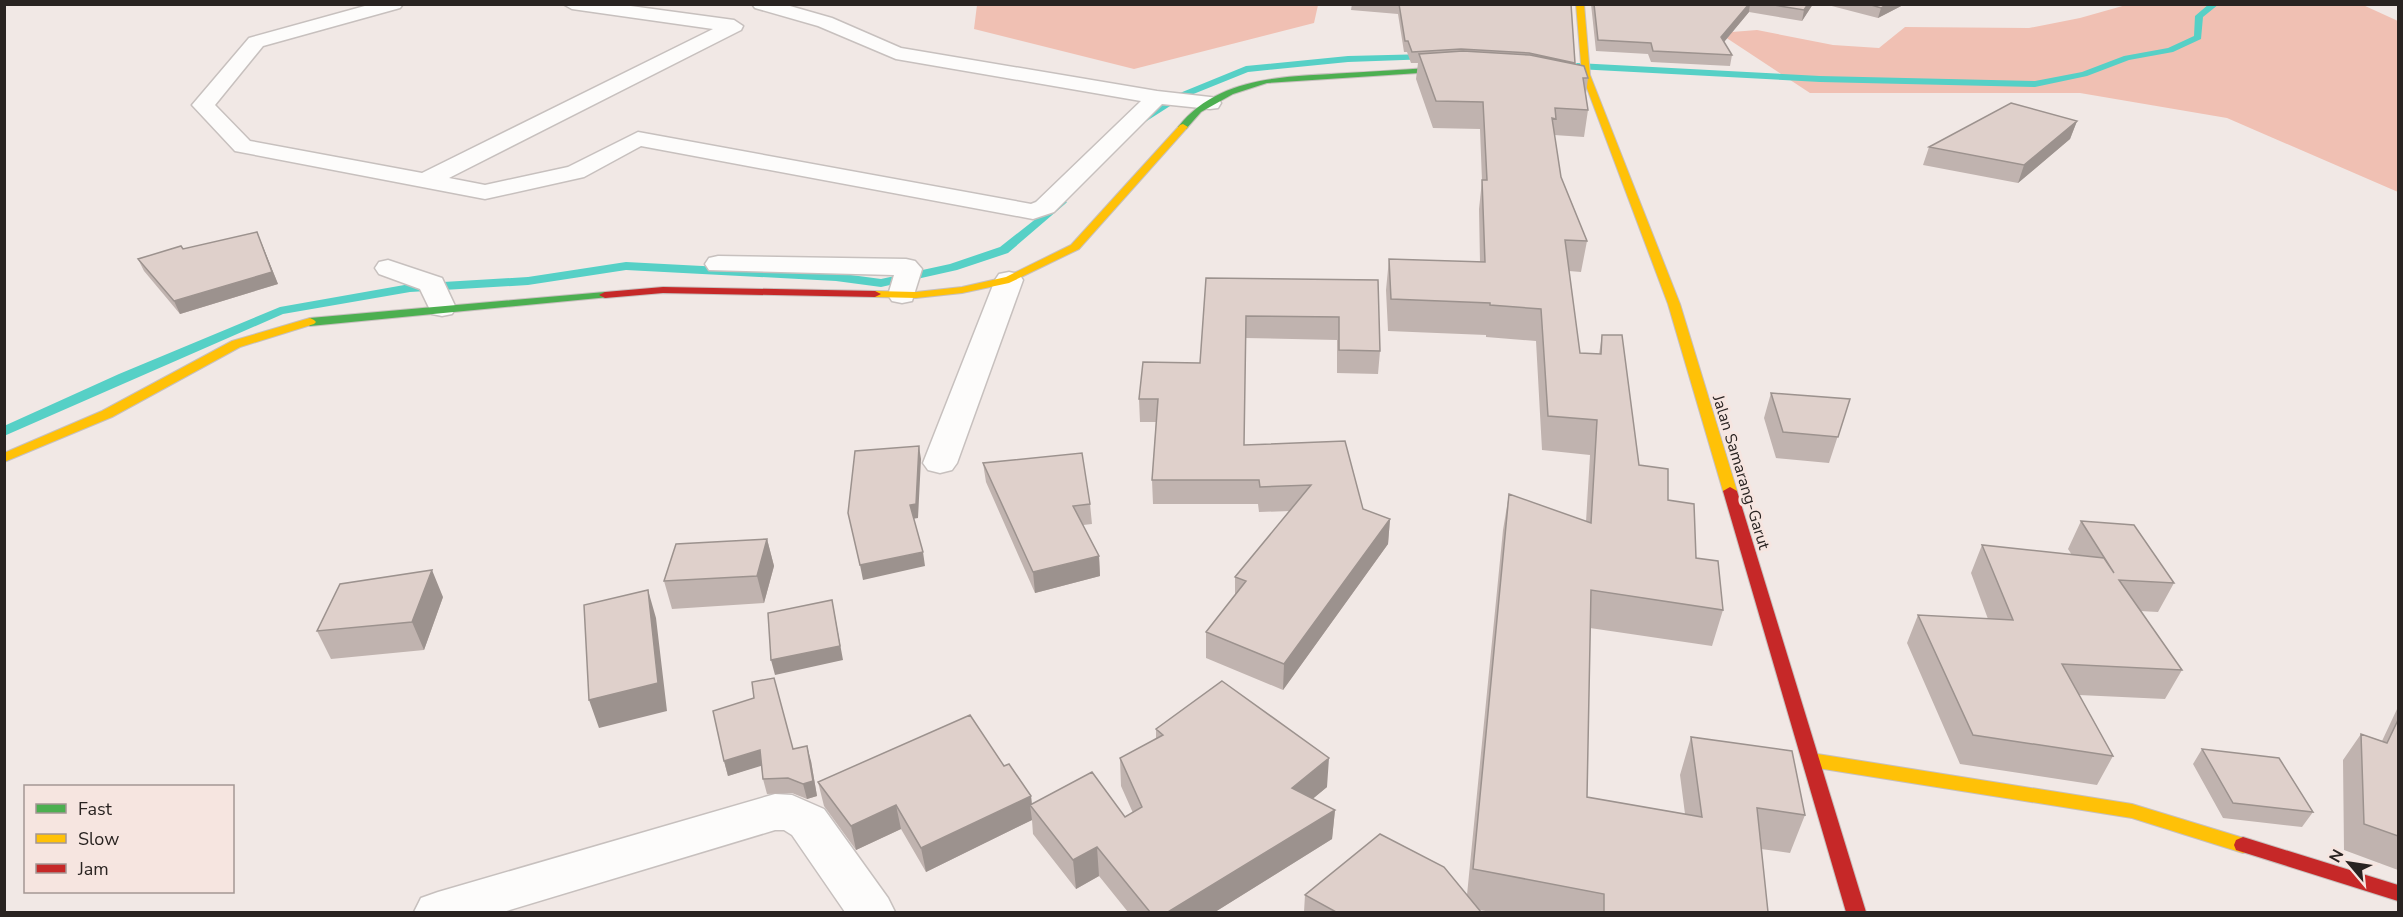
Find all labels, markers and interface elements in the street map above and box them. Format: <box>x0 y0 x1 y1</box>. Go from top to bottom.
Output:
street label: Jalan Samarang-Garut <box>1707 391 1775 553</box>
legend <box>24 785 234 893</box>
text: Fast <box>78 797 113 821</box>
text: Slow <box>78 827 119 851</box>
north arrow <box>2319 833 2379 893</box>
text: N <box>2324 846 2349 867</box>
text: Jam <box>77 857 109 881</box>

